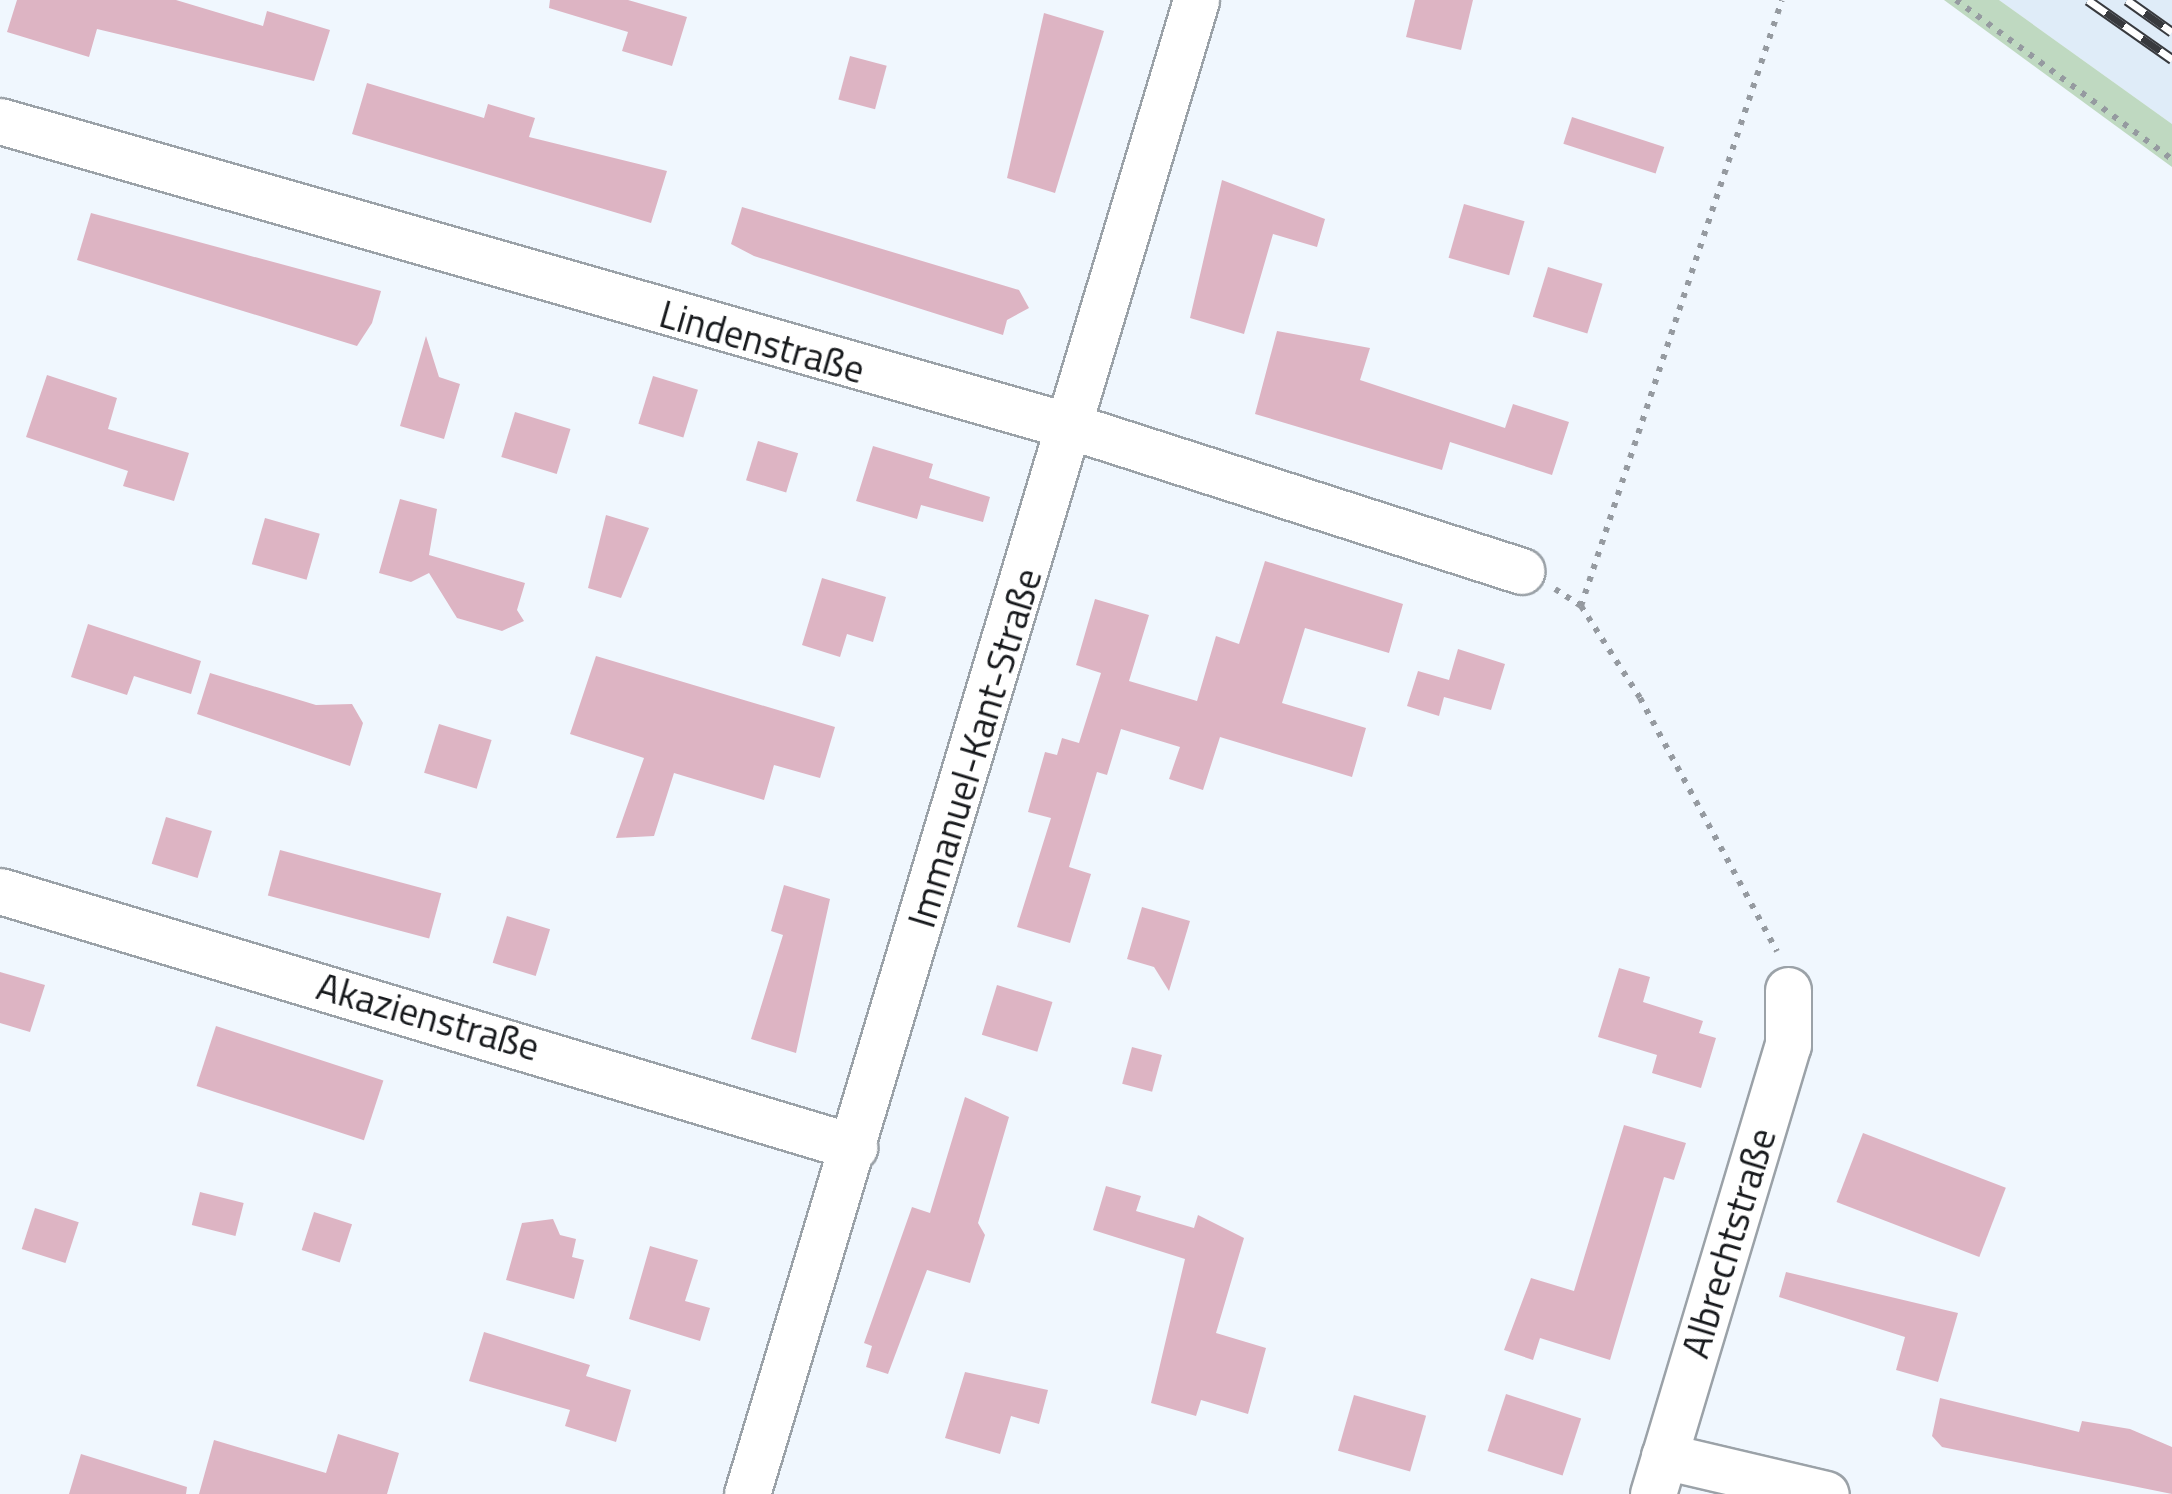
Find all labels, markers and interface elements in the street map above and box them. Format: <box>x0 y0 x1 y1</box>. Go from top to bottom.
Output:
street label: Lindenstraße <box>654 291 870 393</box>
street label: Immanuel-Kant-Straße <box>899 563 1051 933</box>
street label: Akazienstraße <box>312 963 544 1071</box>
street label: Albrechtstraße <box>1672 1123 1786 1363</box>

